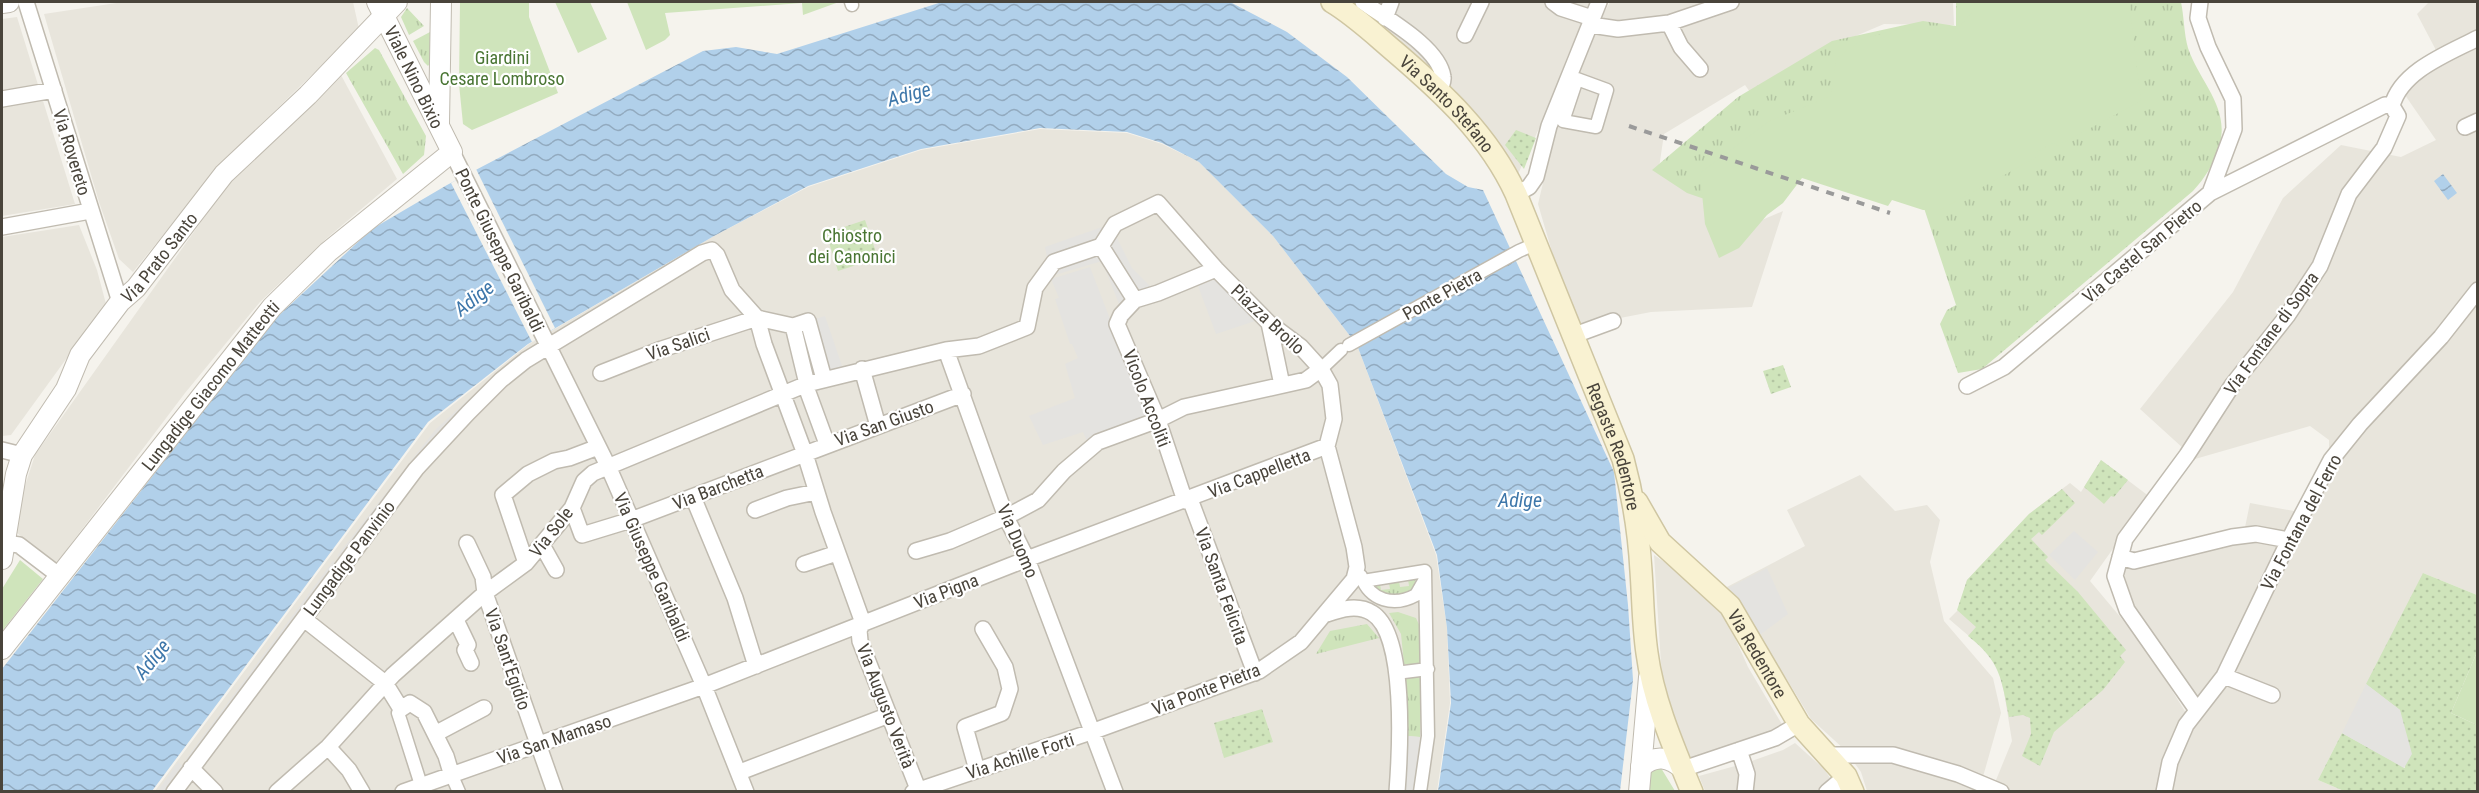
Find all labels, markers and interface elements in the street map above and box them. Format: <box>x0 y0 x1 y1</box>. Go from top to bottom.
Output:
street label: Viale Nino Bixio <box>380 22 448 132</box>
park label: Giardini Cesare Lombroso <box>440 47 564 89</box>
street label: Via Santo Stefano <box>1396 50 1499 156</box>
water label: Adige <box>884 77 933 112</box>
street label: Via Rovereto <box>49 106 95 198</box>
street label: Ponte Giuseppe Garibaldi <box>451 165 549 335</box>
street label: Via Castel San Pietro <box>2078 195 2206 307</box>
street label: Via Prato Santo <box>116 208 201 307</box>
park label: Chiostro dei Canonici <box>808 225 896 267</box>
street label: Ponte Pietra <box>1399 264 1485 324</box>
street label: Via Fontane di Sopra <box>2219 268 2323 398</box>
water label: Adige <box>449 275 499 322</box>
street label: Piazza Broilo <box>1227 280 1309 358</box>
street label: Lungadige Giacomo Matteotti <box>137 296 283 474</box>
street label: Via Salici <box>644 323 712 365</box>
street label: Vicolo Accoliti <box>1119 346 1175 450</box>
street label: Regaste Redentore <box>1583 380 1645 512</box>
street label: Via San Giusto <box>832 395 936 451</box>
street label: Via Cappelletta <box>1205 444 1313 502</box>
street label: Via Fontana del Ferro <box>2256 450 2346 594</box>
street label: Via Barchetta <box>670 460 766 514</box>
water label: Adige <box>1497 488 1542 512</box>
street label: Via Giuseppe Garibaldi <box>610 489 694 645</box>
street label: Lungadige Panvinio <box>299 496 399 620</box>
street label: Via Duomo <box>993 501 1043 581</box>
street label: Via Sole <box>525 503 577 561</box>
street label: Via Santa Felicita <box>1191 524 1253 648</box>
street label: Via Pigna <box>911 569 981 613</box>
street label: Via Sant'Egidio <box>481 605 535 713</box>
street label: Via Redentore <box>1724 605 1792 702</box>
water label: Adige <box>128 634 175 684</box>
street label: Via Augusto Verità <box>853 641 919 771</box>
street label: Via Ponte Pietra <box>1149 659 1263 719</box>
street label: Via San Mamaso <box>494 710 614 768</box>
street label: Via Achille Forti <box>963 729 1077 783</box>

